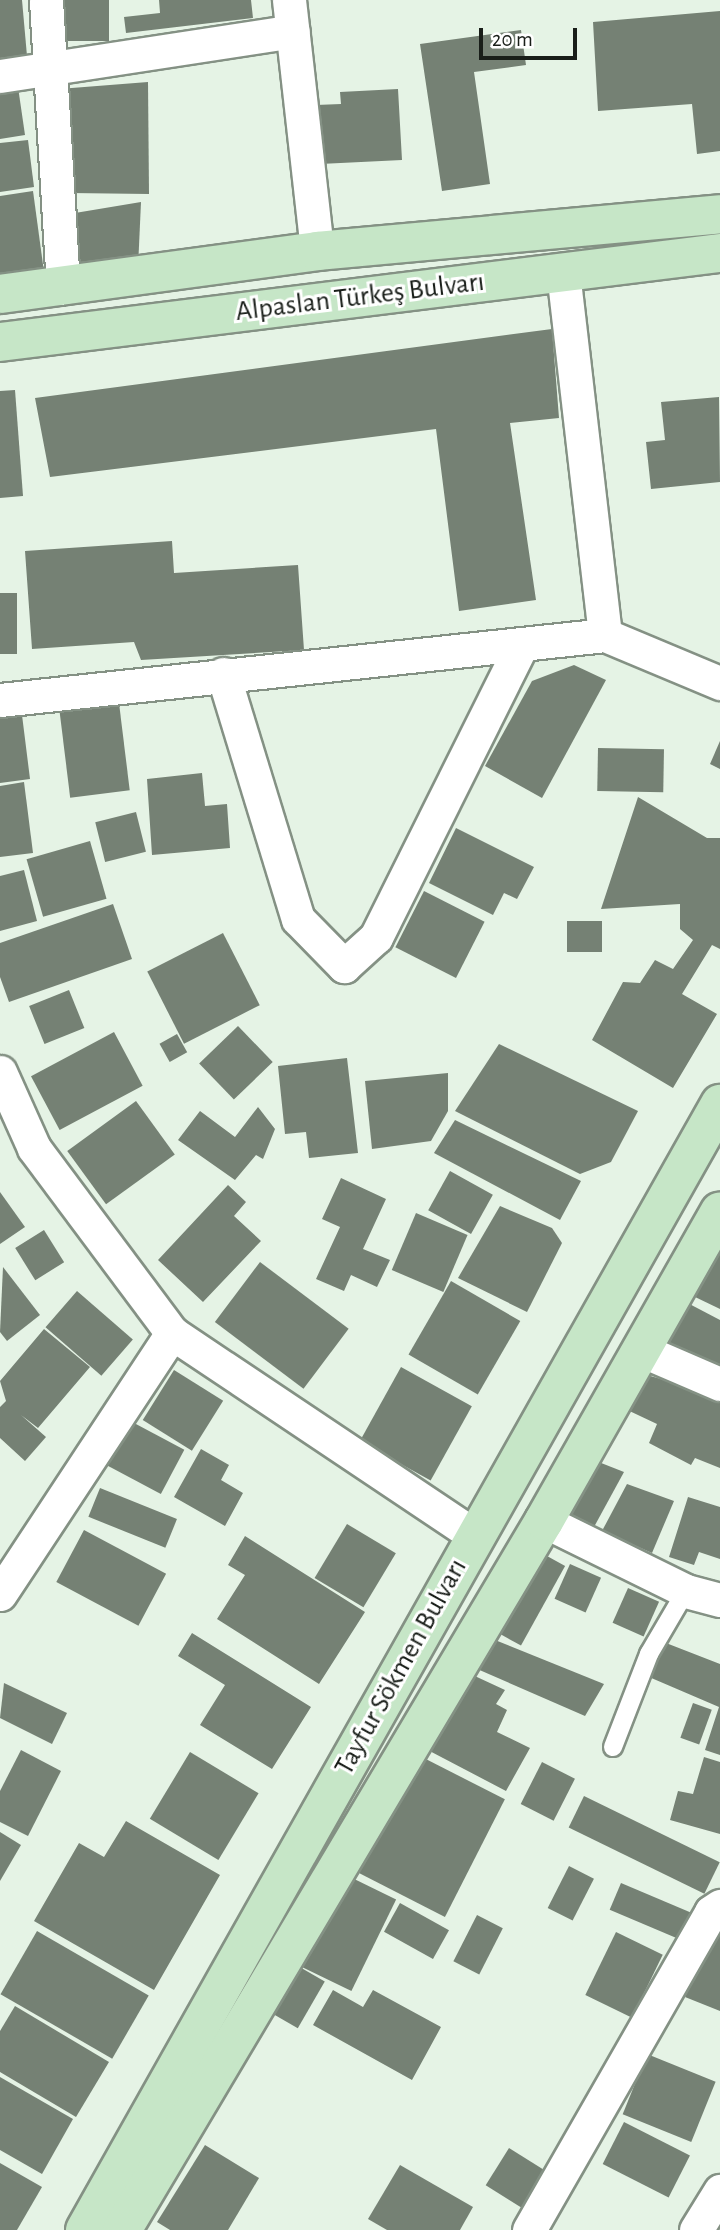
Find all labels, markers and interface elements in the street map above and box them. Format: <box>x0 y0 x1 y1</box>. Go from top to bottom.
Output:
scale bar <box>482 14 580 58</box>
text: 20 m <box>492 29 533 50</box>
street label: Alpaslan Türkeş Bulvarı <box>234 265 486 329</box>
street label: Tayfur Sökmen Bulvarı <box>328 1553 474 1781</box>

